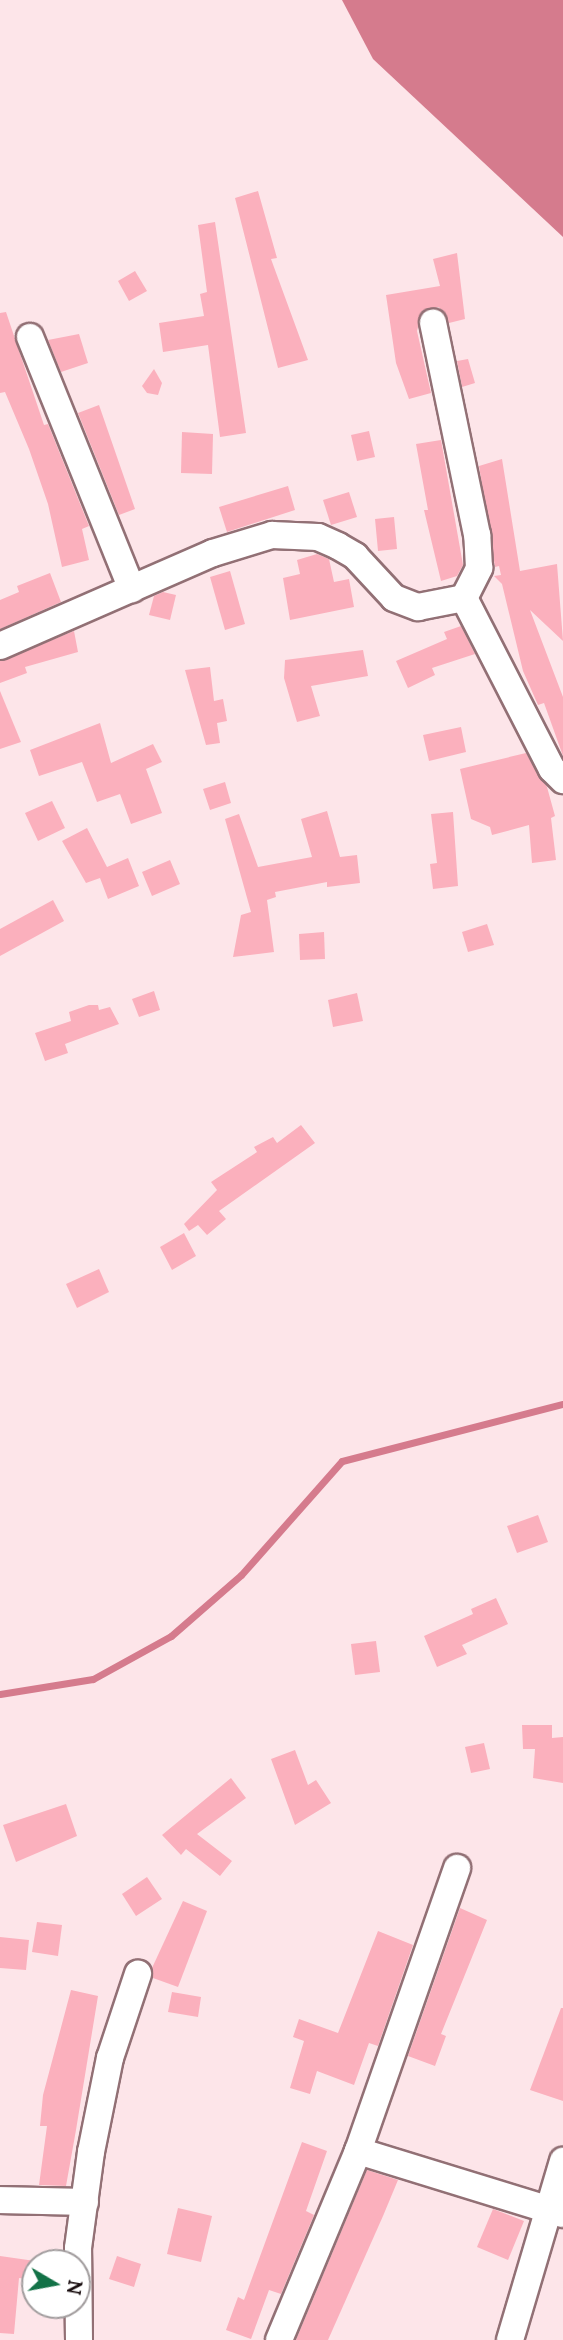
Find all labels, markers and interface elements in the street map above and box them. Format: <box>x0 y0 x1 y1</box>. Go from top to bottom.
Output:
north arrow <box>21 2249 91 2319</box>
text: N <box>62 2278 88 2297</box>

